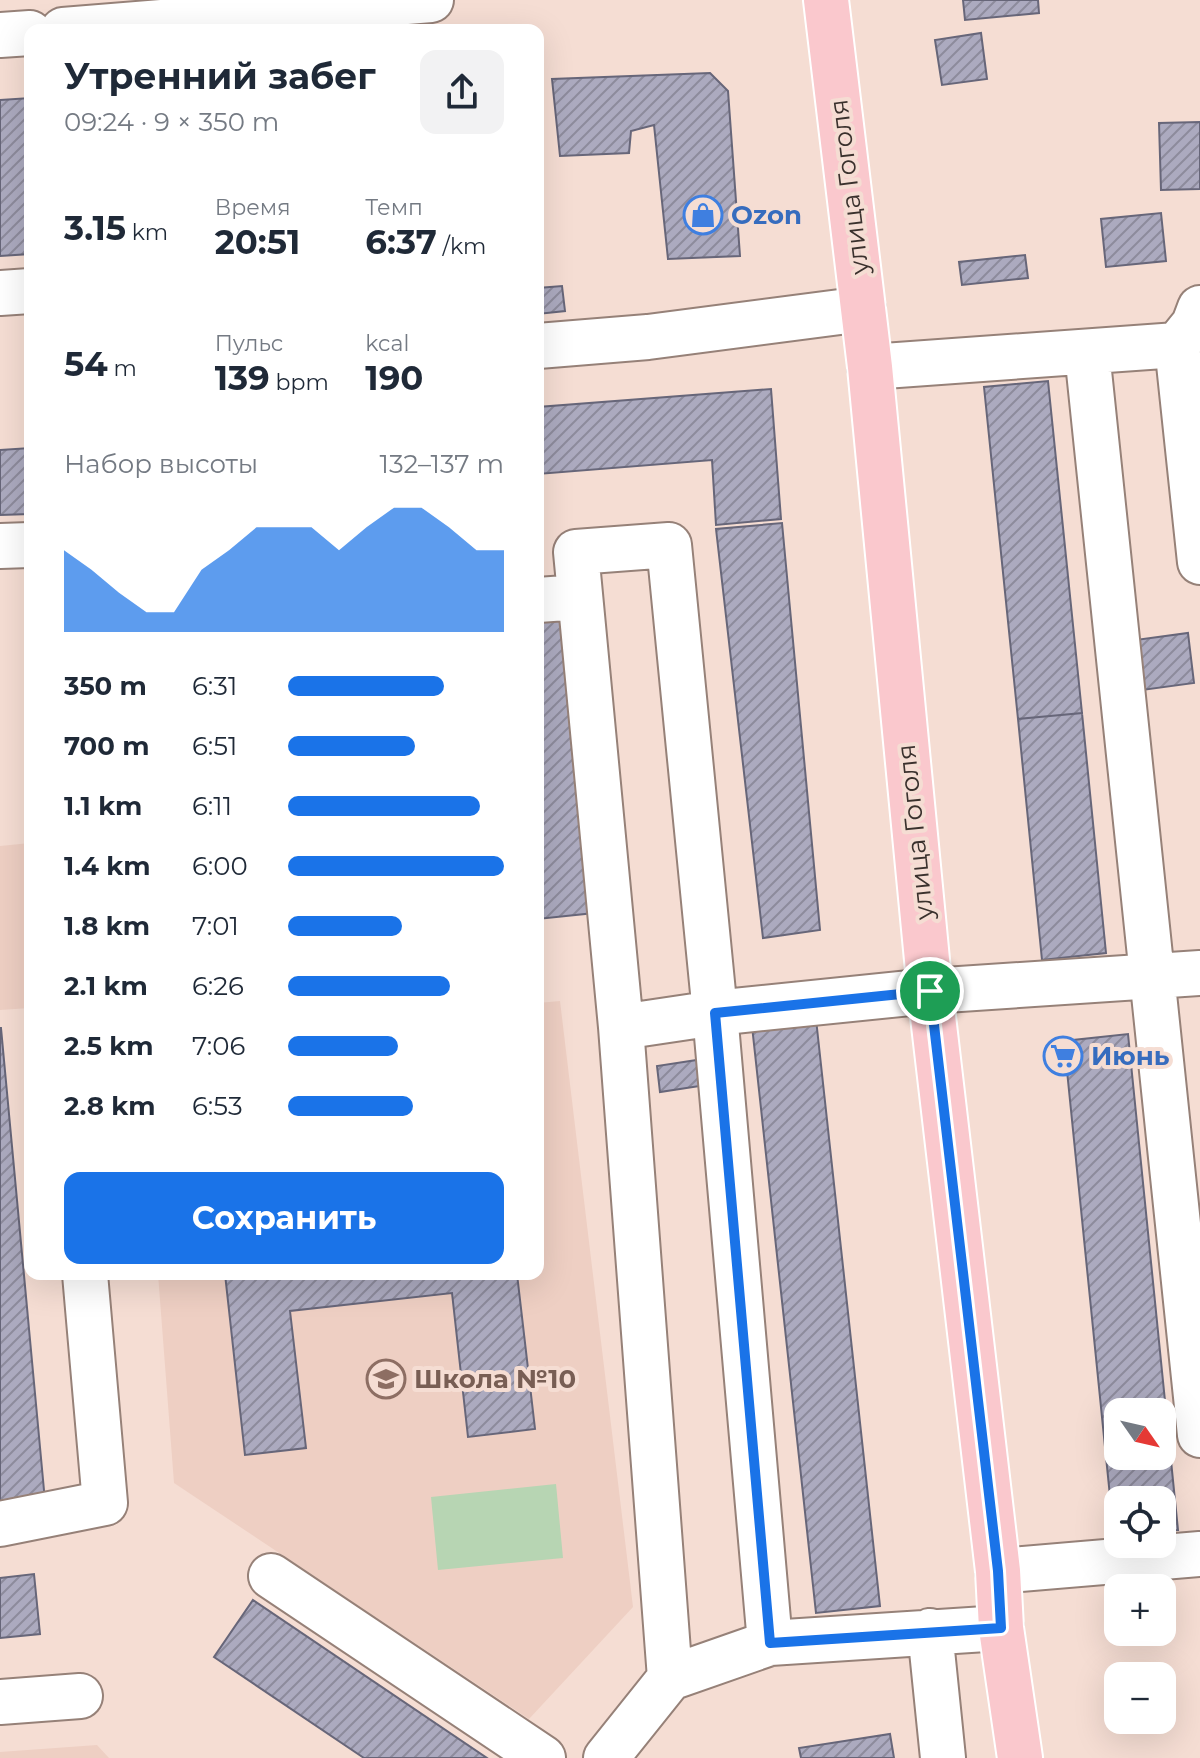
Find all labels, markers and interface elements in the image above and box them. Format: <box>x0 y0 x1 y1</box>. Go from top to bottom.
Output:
button: share <box>420 50 504 134</box>
text: Утренний забег <box>64 54 376 98</box>
street label: улица Гоголя <box>822 97 876 278</box>
text: 09:24 · 9 × 350 m <box>64 106 279 138</box>
text: Время <box>215 194 291 221</box>
text: Темп <box>365 194 423 221</box>
shop icon: Ozon <box>682 194 724 236</box>
place label: Ozon <box>731 199 802 231</box>
text: 3.15 <box>64 207 126 249</box>
text: km <box>126 219 168 246</box>
text: 20:51 <box>215 221 300 263</box>
text: 6:37 <box>365 221 437 263</box>
text: /km <box>437 233 486 260</box>
text: Пульс <box>215 330 283 357</box>
text: kcal <box>365 330 409 357</box>
text: 54 <box>64 343 108 385</box>
text: m <box>108 355 137 382</box>
text: 139 <box>215 357 270 399</box>
text: 190 <box>365 357 423 399</box>
text: bpm <box>270 369 329 396</box>
text: Набор высоты <box>64 448 258 480</box>
text: 132–137 m <box>380 448 504 480</box>
text: 350 m <box>64 670 147 702</box>
text: 6:31 <box>192 670 237 702</box>
text: 700 m <box>64 730 150 762</box>
text: 6:51 <box>192 730 237 762</box>
street label: улица Гоголя <box>890 742 940 923</box>
text: 1.1 km <box>64 790 142 822</box>
text: 6:11 <box>192 790 232 822</box>
text: 1.4 km <box>64 850 150 882</box>
text: 6:00 <box>192 850 248 882</box>
text: 1.8 km <box>64 910 150 942</box>
text: 7:01 <box>192 910 239 942</box>
pin <box>896 957 964 1025</box>
icon: arrive <box>908 969 952 1013</box>
text: 2.1 km <box>64 970 148 1002</box>
text: 6:26 <box>192 970 244 1002</box>
text: 2.5 km <box>64 1030 153 1062</box>
text: 7:06 <box>192 1030 245 1062</box>
supermarket icon: Июнь <box>1042 1035 1084 1077</box>
place label: Июнь <box>1091 1040 1170 1072</box>
text: 2.8 km <box>64 1090 155 1122</box>
text: 6:53 <box>192 1090 243 1122</box>
button: Сохранить <box>64 1172 504 1264</box>
school or university icon: Школа №10 <box>365 1358 407 1400</box>
place label: Школа №10 <box>414 1363 576 1395</box>
north arrow <box>1104 1398 1176 1470</box>
map controls <box>1104 1398 1176 1734</box>
button: locate <box>1104 1486 1176 1558</box>
button: + <box>1104 1574 1176 1646</box>
button: − <box>1104 1662 1176 1734</box>

